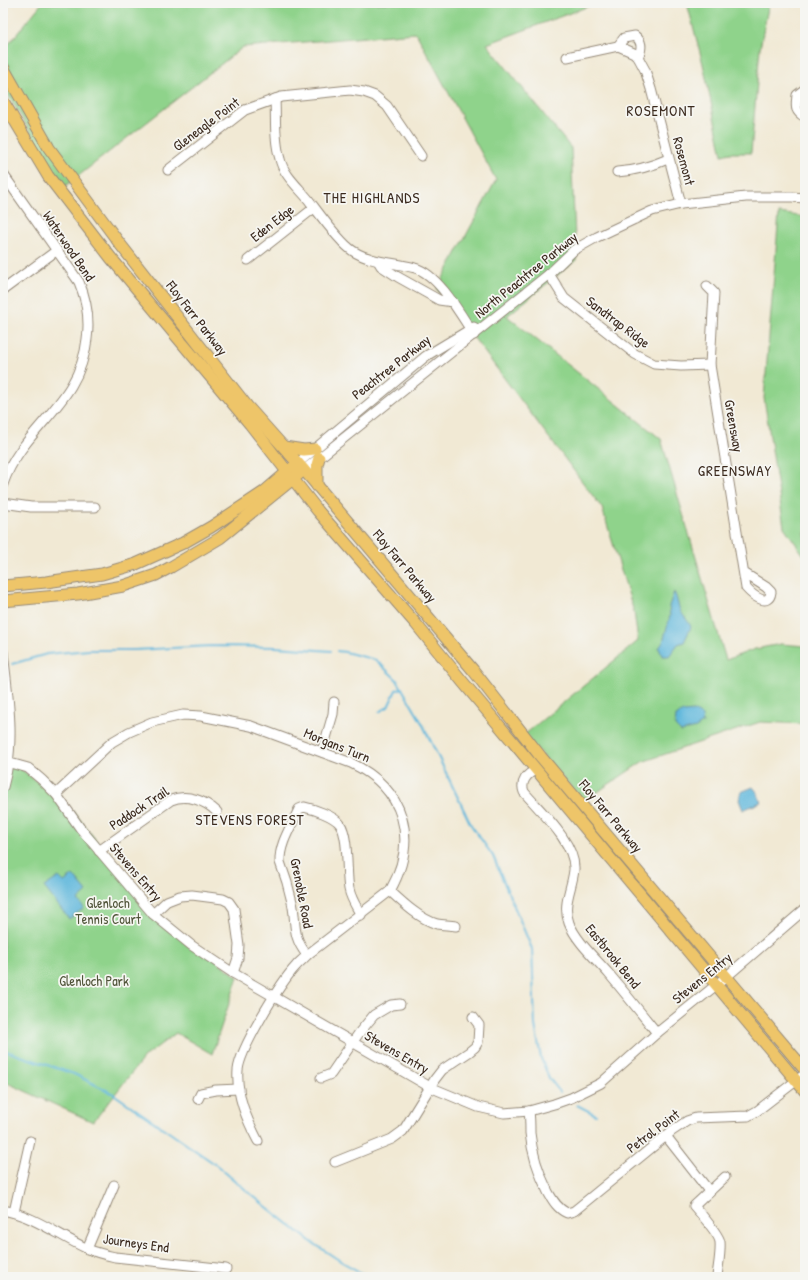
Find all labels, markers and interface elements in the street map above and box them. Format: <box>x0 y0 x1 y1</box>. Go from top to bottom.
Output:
street label: Gleneagle Point <box>169 92 244 156</box>
district label: ROSEMONT <box>627 100 695 121</box>
street label: Rosemont <box>669 135 700 187</box>
district label: THE HIGHLANDS <box>324 187 420 208</box>
street label: Eden Edge <box>246 199 298 246</box>
street label: Waterwood Bend <box>39 207 100 285</box>
street label: North Peachtree Parkway <box>470 227 582 323</box>
street label: Floy Farr Parkway <box>161 276 233 360</box>
street label: Sandtrap Ridge <box>582 291 654 353</box>
street label: Peachtree Parkway <box>347 330 435 404</box>
street label: Greensway <box>720 398 748 454</box>
district label: GREENSWAY <box>698 460 772 481</box>
street label: Floy Farr Parkway <box>368 524 442 607</box>
street label: Morgans Turn <box>301 723 373 767</box>
street label: Floy Farr Parkway <box>574 774 648 857</box>
street label: Paddock Trail <box>105 781 172 834</box>
district label: STEVENS FOREST <box>195 809 305 830</box>
street label: Stevens Entry <box>105 838 167 906</box>
street label: Grenoble Road <box>286 856 319 930</box>
park label: Glenloch Tennis Court <box>75 893 141 928</box>
street label: Eastbrook Bend <box>582 919 646 992</box>
street label: Stevens Entry <box>668 948 736 1008</box>
park label: Glenloch Park <box>59 971 129 990</box>
street label: Stevens Entry <box>361 1025 433 1079</box>
street label: Petrol Point <box>622 1104 683 1157</box>
street label: Journeys End <box>102 1228 171 1258</box>

